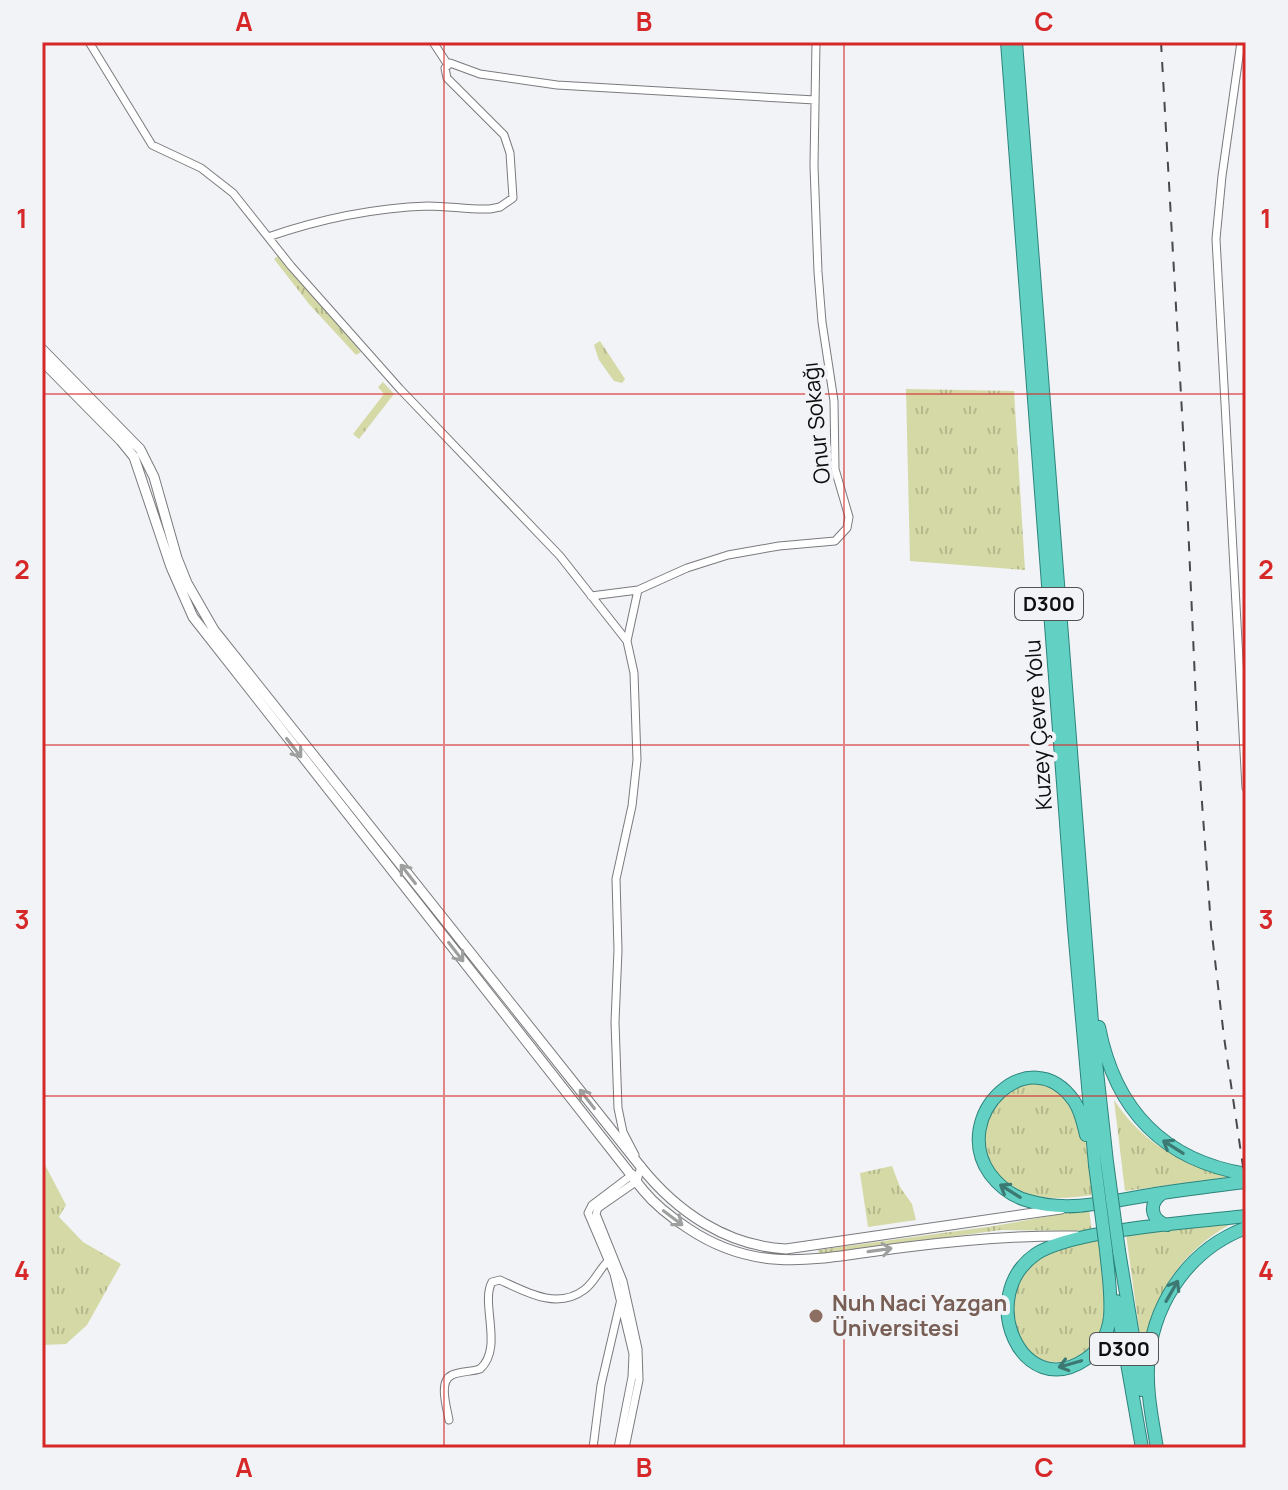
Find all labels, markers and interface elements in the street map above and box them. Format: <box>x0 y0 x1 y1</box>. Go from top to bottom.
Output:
text: A <box>235 3 253 39</box>
text: B <box>636 3 652 39</box>
text: C <box>1034 3 1054 39</box>
text: 1 <box>16 200 28 236</box>
text: 1 <box>1260 200 1272 236</box>
street label: Onur Sokağı <box>795 361 837 485</box>
text: 2 <box>14 551 30 587</box>
text: 2 <box>1258 551 1274 587</box>
road number: D300 <box>1015 588 1083 620</box>
street label: Kuzey Çevre Yolu <box>1017 639 1059 811</box>
one-way arrow <box>286 737 303 758</box>
one-way arrow <box>399 864 417 885</box>
text: 3 <box>14 901 30 937</box>
text: 3 <box>1258 901 1274 937</box>
one-way arrow <box>447 941 464 962</box>
one-way arrow <box>579 1089 597 1110</box>
one-way arrow <box>1162 1139 1185 1155</box>
one-way arrow <box>999 1183 1021 1199</box>
one-way arrow <box>662 1209 683 1226</box>
one-way arrow <box>866 1242 892 1257</box>
text: 4 <box>14 1252 30 1288</box>
text: 4 <box>1258 1252 1274 1288</box>
one-way arrow <box>1164 1280 1180 1303</box>
place label: Nuh Naci Yazgan Üniversitesi <box>832 1288 1007 1343</box>
marker: Nuh Naci Yazgan Üniversitesi <box>807 1307 825 1325</box>
road number: D300 <box>1090 1333 1158 1365</box>
one-way arrow <box>1058 1358 1083 1373</box>
text: A <box>235 1449 253 1485</box>
text: B <box>636 1449 652 1485</box>
text: C <box>1034 1449 1054 1485</box>

